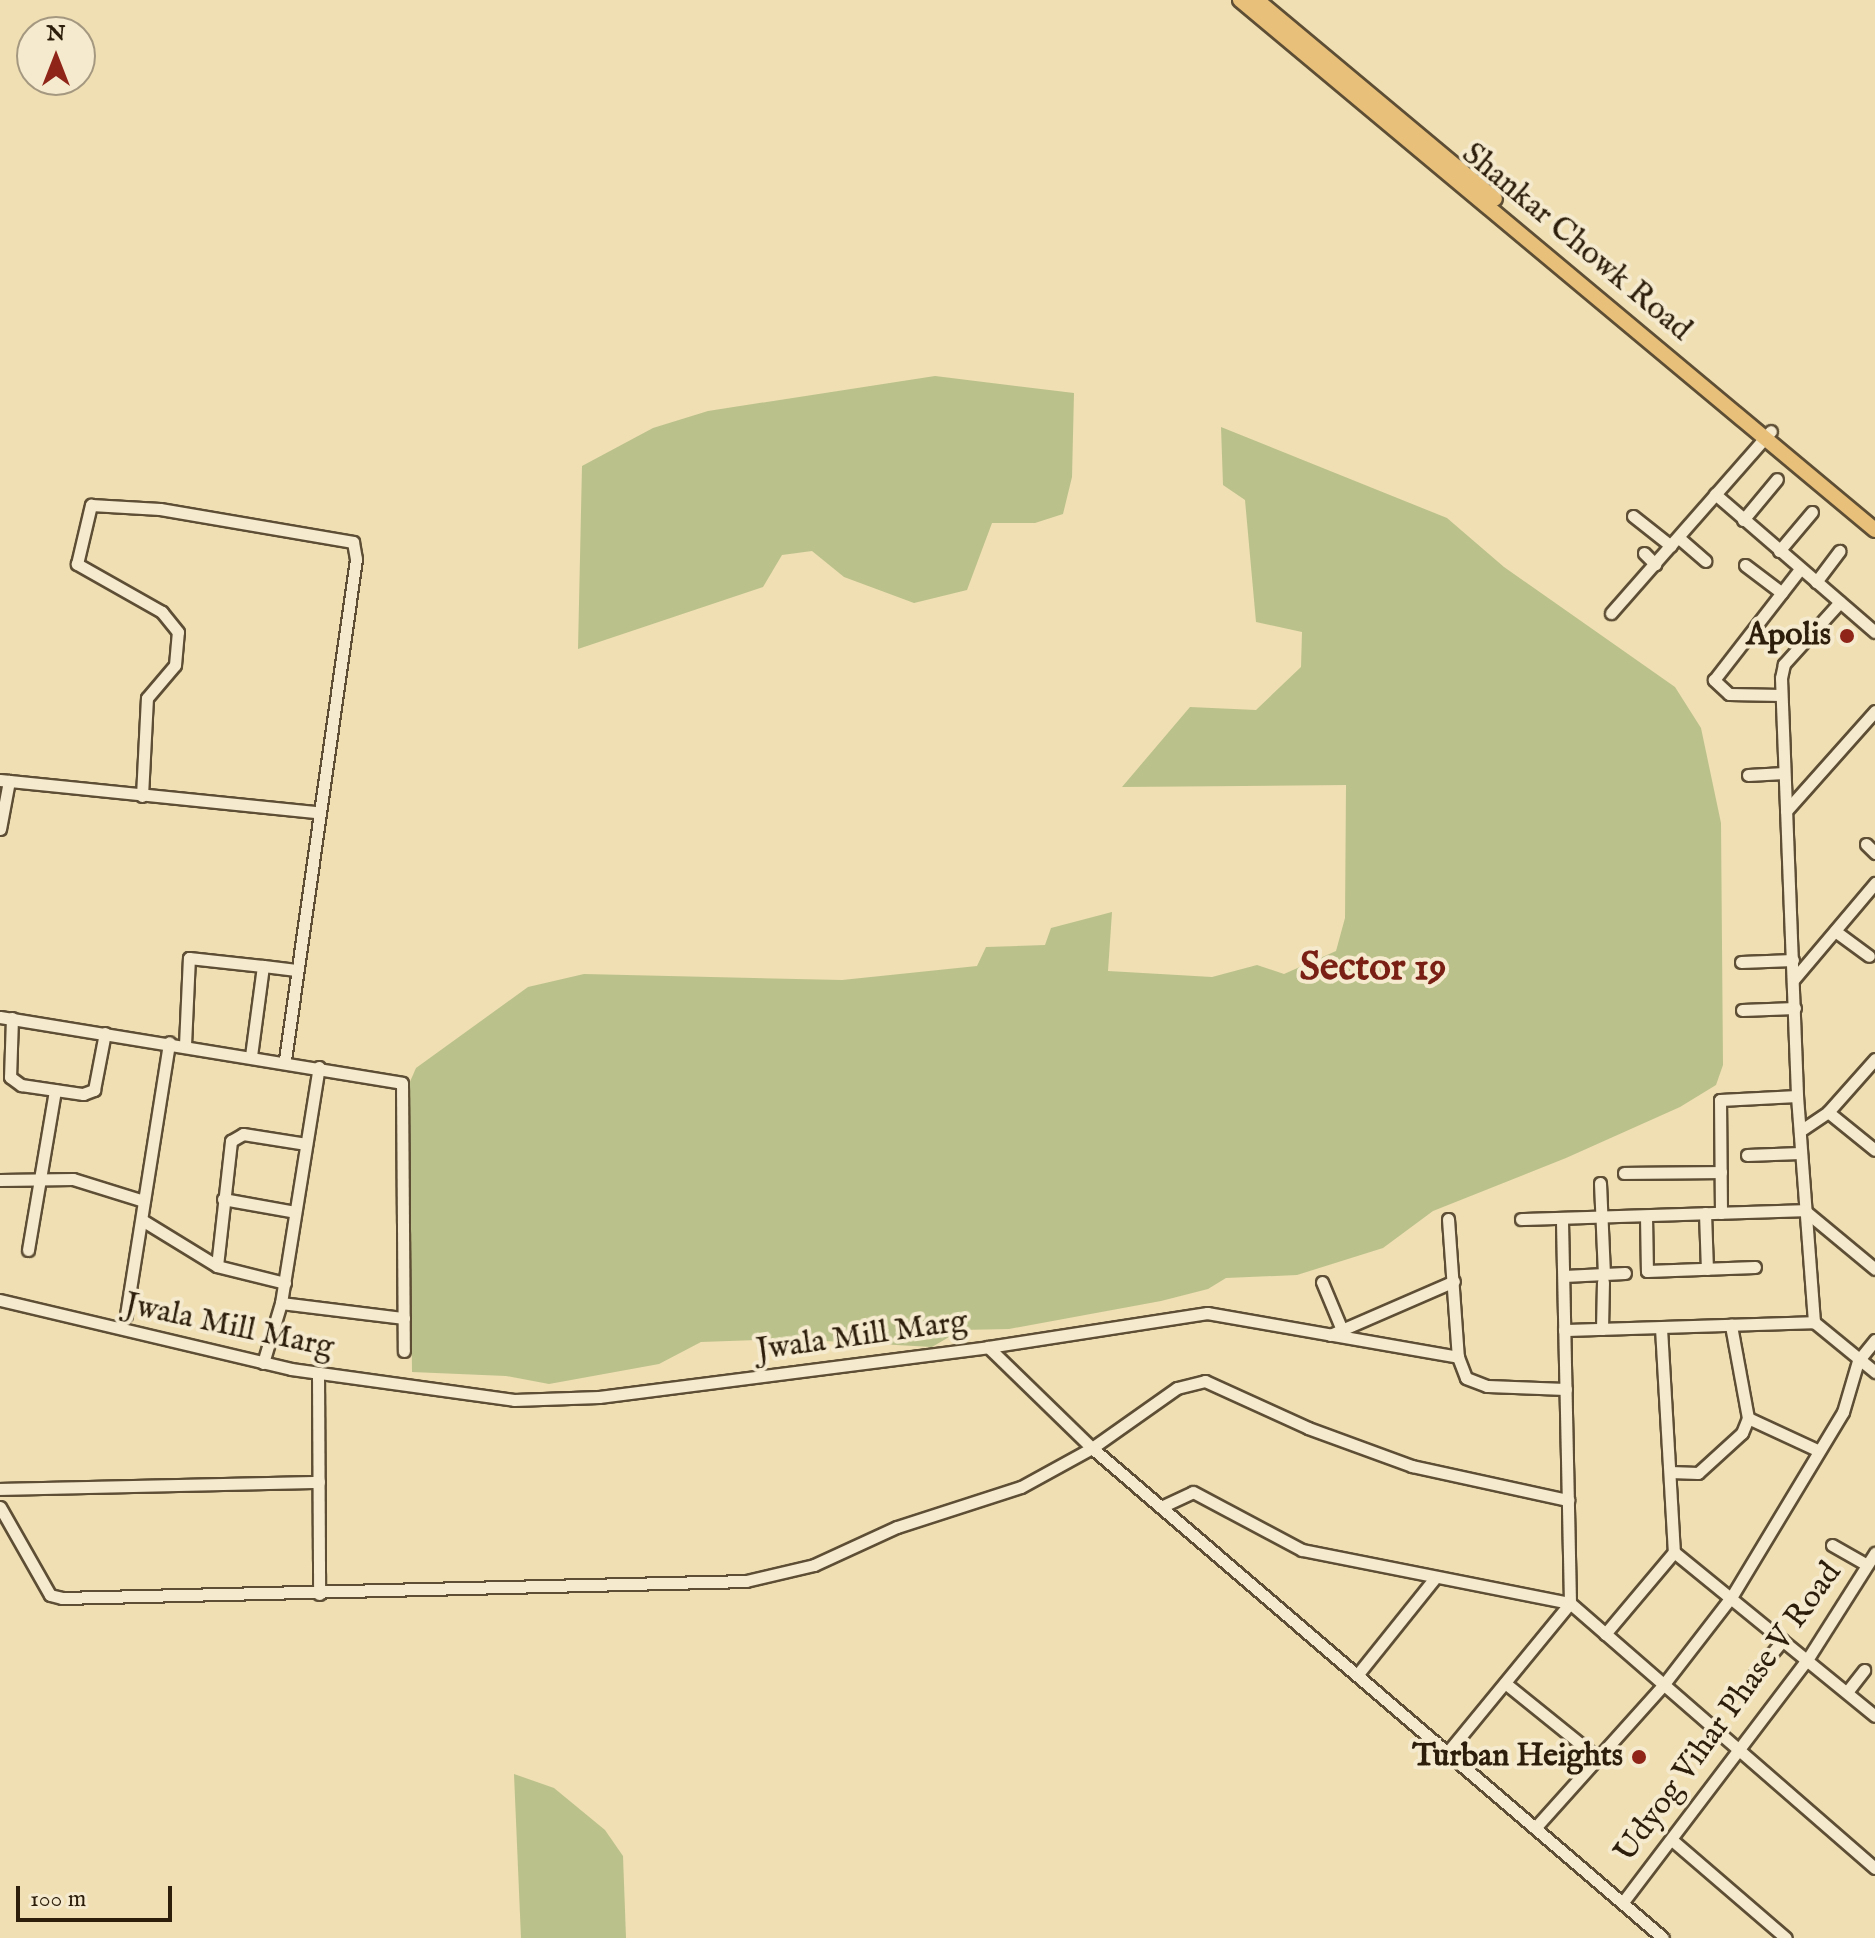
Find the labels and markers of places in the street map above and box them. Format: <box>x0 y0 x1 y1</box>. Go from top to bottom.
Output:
place label: Apolis <box>1746 617 1831 655</box>
marker: Apolis <box>1838 627 1856 645</box>
place label: Turban Heights <box>1412 1738 1623 1776</box>
marker: Turban Heights <box>1630 1748 1648 1766</box>

